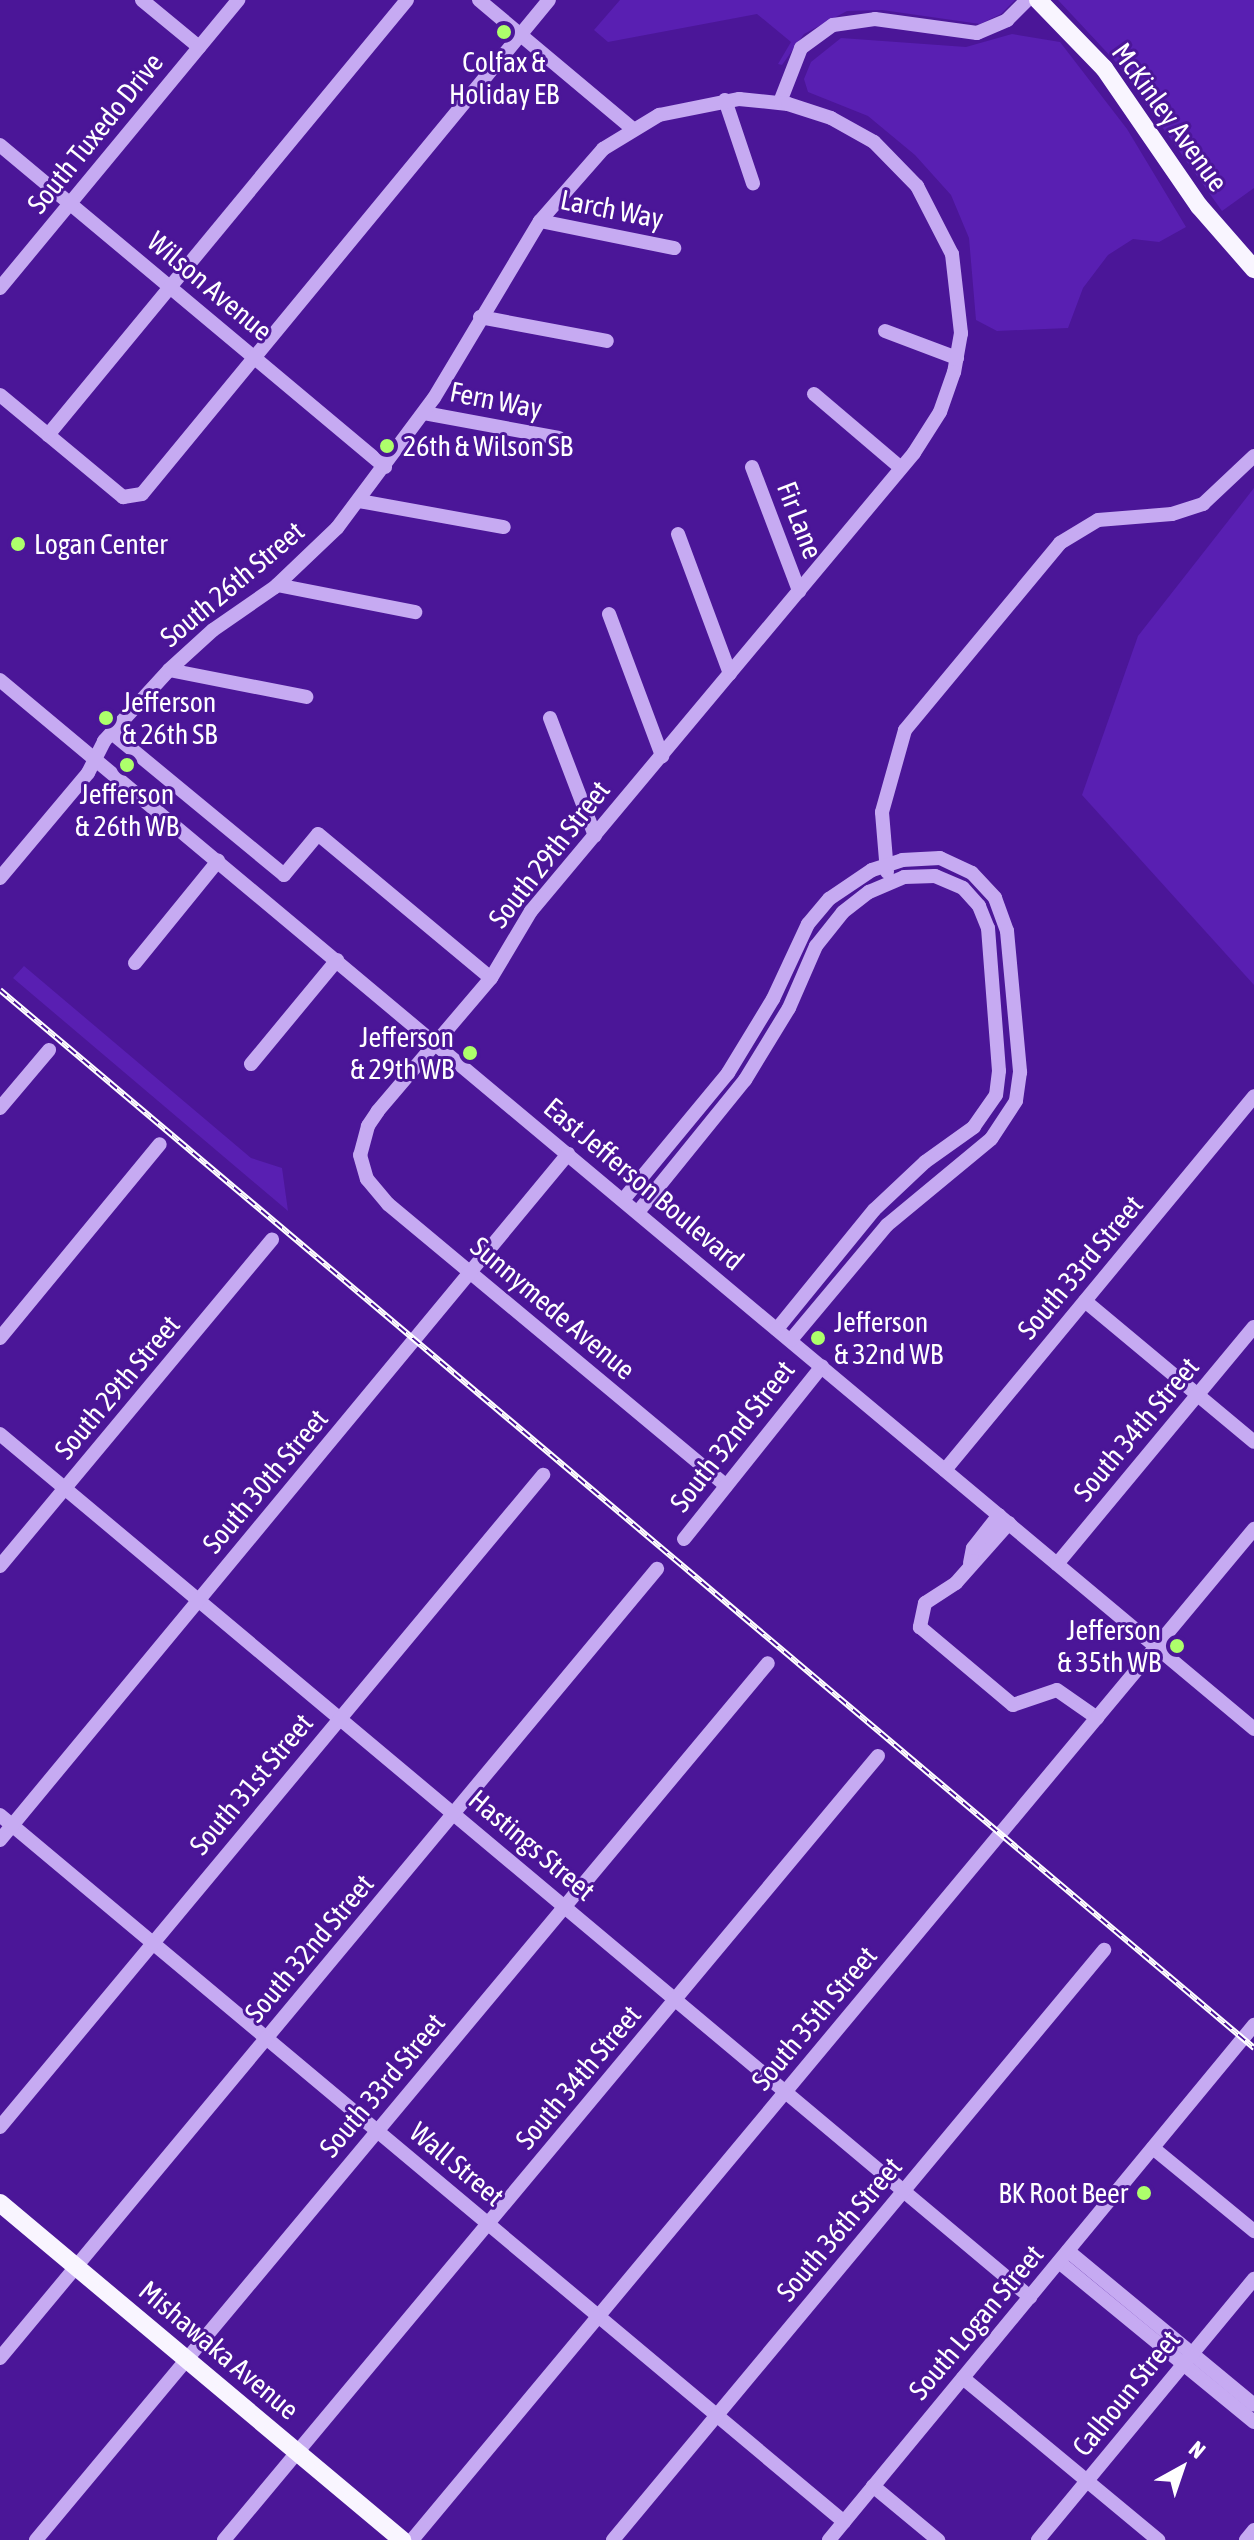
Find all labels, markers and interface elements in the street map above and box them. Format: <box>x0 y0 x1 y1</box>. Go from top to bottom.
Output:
marker: Colfax & Holiday EB <box>495 23 513 41</box>
street label: McKinley Avenue <box>1105 36 1235 198</box>
place label: Colfax & Holiday EB <box>449 45 559 111</box>
street label: South Tuxedo Drive <box>20 46 170 220</box>
street label: Larch Way <box>558 183 666 235</box>
street label: Wilson Avenue <box>141 224 279 348</box>
street label: Fern Way <box>447 375 545 425</box>
place label: 26th & Wilson SB <box>403 429 573 463</box>
marker: 26th & Wilson SB <box>378 437 396 455</box>
street label: Fir Lane <box>770 477 830 563</box>
street label: South 26th Street <box>153 514 311 654</box>
place label: Logan Center <box>34 527 168 561</box>
marker: Logan Center <box>9 535 27 553</box>
place label: Jefferson & 26th SB <box>122 685 217 751</box>
marker: Jefferson & 26th SB <box>97 709 115 727</box>
marker: Jefferson & 26th WB <box>118 756 136 774</box>
street label: South 29th Street <box>481 774 617 934</box>
place label: Jefferson & 26th WB <box>75 777 179 843</box>
place label: Jefferson & 29th WB <box>350 1020 454 1086</box>
marker: Jefferson & 29th WB <box>461 1044 479 1062</box>
street label: East Jefferson Boulevard <box>537 1091 751 1277</box>
street label: South 33rd Street <box>1010 1188 1150 1346</box>
street label: Sunnymede Avenue <box>464 1230 642 1386</box>
place label: Jefferson & 32nd WB <box>834 1305 943 1371</box>
street label: South 29th Street <box>47 1308 187 1466</box>
marker: Jefferson & 32nd WB <box>809 1329 827 1347</box>
street label: South 34th Street <box>1066 1350 1206 1508</box>
street label: South 32nd Street <box>663 1354 801 1518</box>
street label: South 30th Street <box>195 1402 335 1560</box>
place label: Jefferson & 35th WB <box>1057 1613 1161 1679</box>
marker: Jefferson & 35th WB <box>1168 1637 1186 1655</box>
street label: South 31st Street <box>182 1707 320 1861</box>
street label: Hastings Street <box>462 1782 602 1908</box>
street label: South 32nd Street <box>238 1867 380 2029</box>
street label: South 35th Street <box>744 1939 884 2097</box>
street label: South 34th Street <box>508 1998 648 2156</box>
street label: South 33rd Street <box>312 2006 452 2164</box>
street label: Wall Street <box>403 2115 511 2213</box>
street label: South 36th Street <box>769 2150 909 2308</box>
place label: BK Root Beer <box>998 2176 1128 2210</box>
marker: BK Root Beer <box>1135 2184 1153 2202</box>
street label: South Logan Street <box>902 2238 1050 2406</box>
street label: Mishawaka Avenue <box>132 2274 306 2426</box>
street label: Calhoun Street <box>1065 2323 1187 2463</box>
north arrow <box>1142 2428 1222 2508</box>
text: N <box>1184 2435 1211 2464</box>

